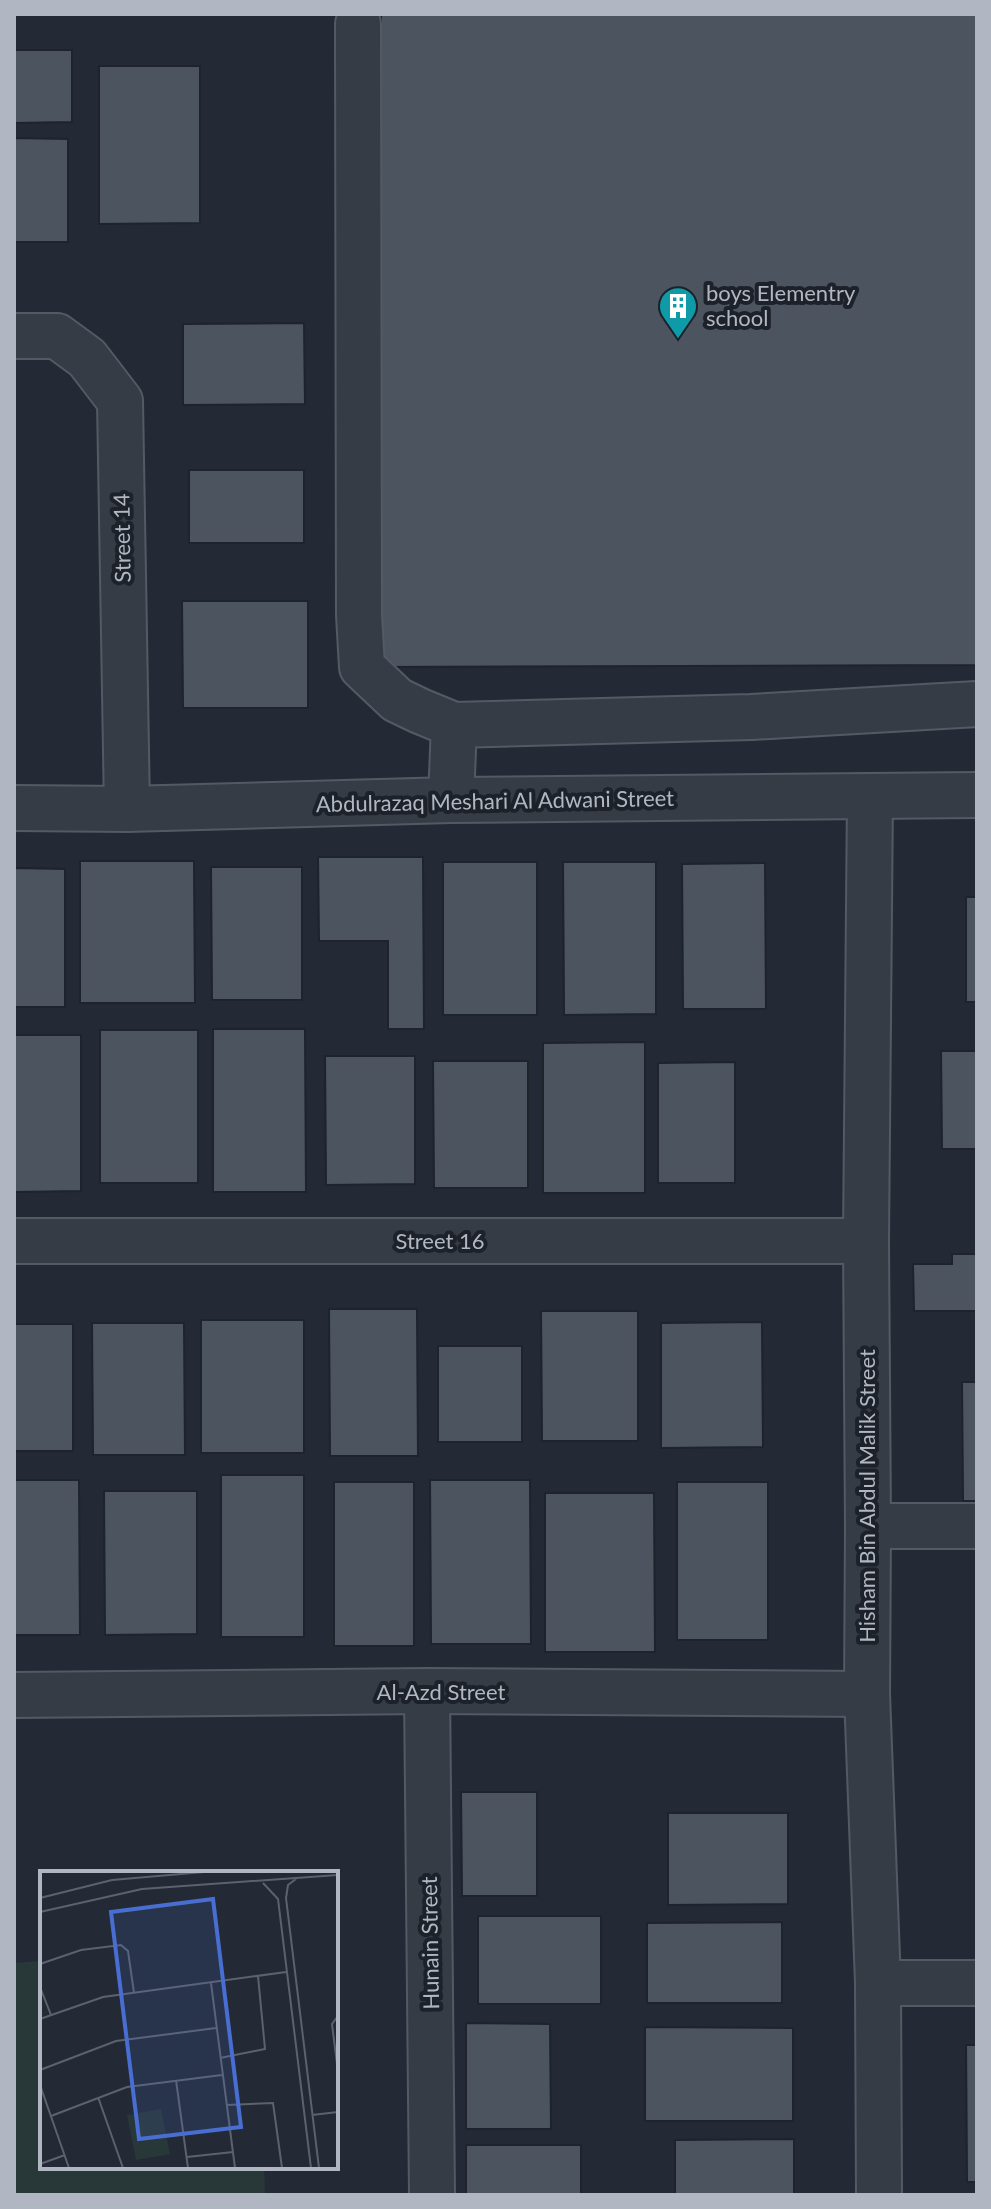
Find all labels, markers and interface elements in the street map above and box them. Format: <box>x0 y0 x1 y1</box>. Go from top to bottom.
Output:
place label: boys Elementry school <box>706 279 856 331</box>
building icon: boys Elementry school <box>657 285 699 340</box>
street label: Street 14 <box>107 493 136 583</box>
street label: Abdulrazaq Meshari Al Adwani Street <box>316 784 674 817</box>
street label: Street 16 <box>395 1227 485 1254</box>
street label: Hisham Bin Abdul Malik Street <box>853 1349 880 1643</box>
street label: Al-Azd Street <box>377 1678 505 1705</box>
inset map <box>40 1871 338 2169</box>
street label: Hunain Street <box>415 1876 444 2010</box>

